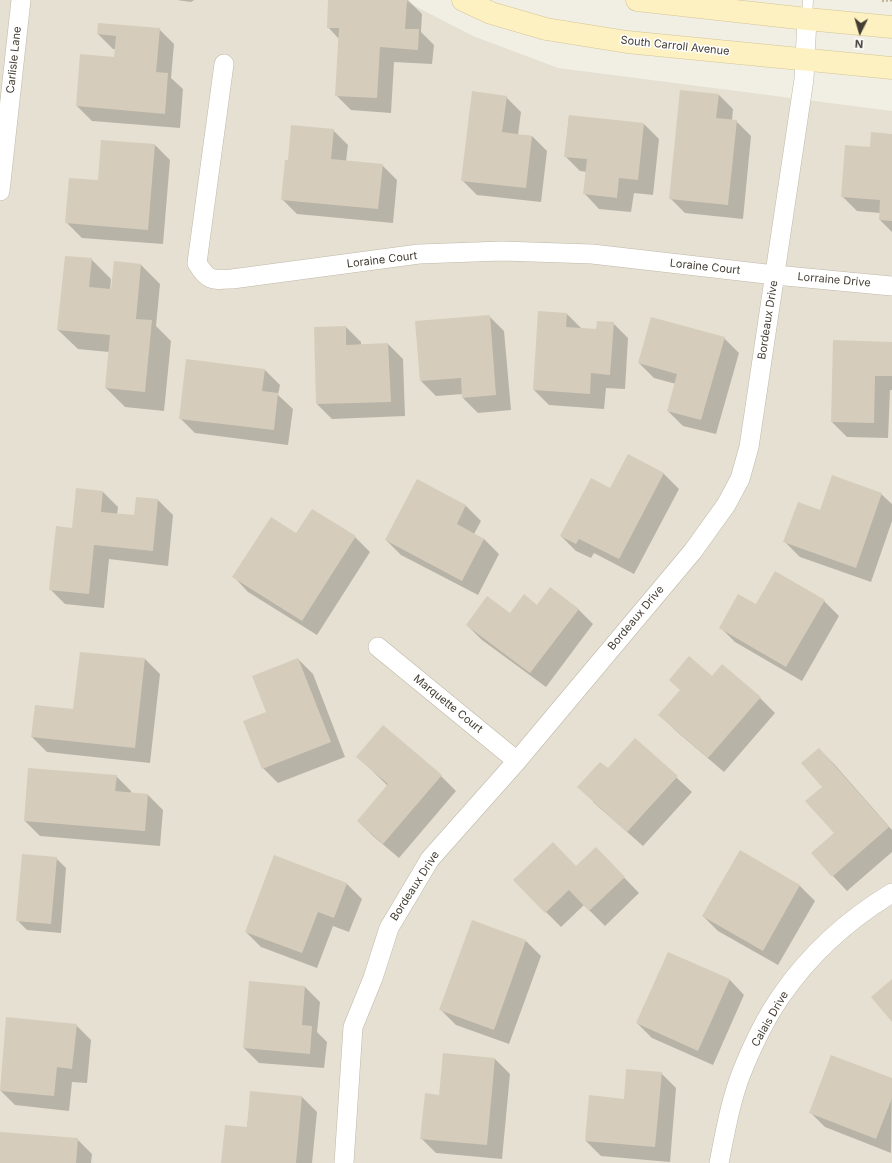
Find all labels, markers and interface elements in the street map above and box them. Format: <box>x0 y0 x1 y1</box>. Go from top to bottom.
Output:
north arrow <box>840 12 880 52</box>
street label: Carlisle Lane <box>4 26 24 94</box>
street label: South Carroll Avenue <box>620 34 730 58</box>
text: N <box>854 37 864 51</box>
street label: Loraine Court <box>346 249 418 271</box>
street label: Loraine Court <box>669 257 741 277</box>
street label: Lorraine Drive <box>797 270 871 290</box>
street label: Bordeaux Drive <box>755 279 781 361</box>
street label: Bordeaux Drive <box>605 583 667 653</box>
street label: Marquette Court <box>411 672 485 736</box>
street label: Bordeaux Drive <box>388 849 442 923</box>
street label: Calais Drive <box>749 989 791 1049</box>

